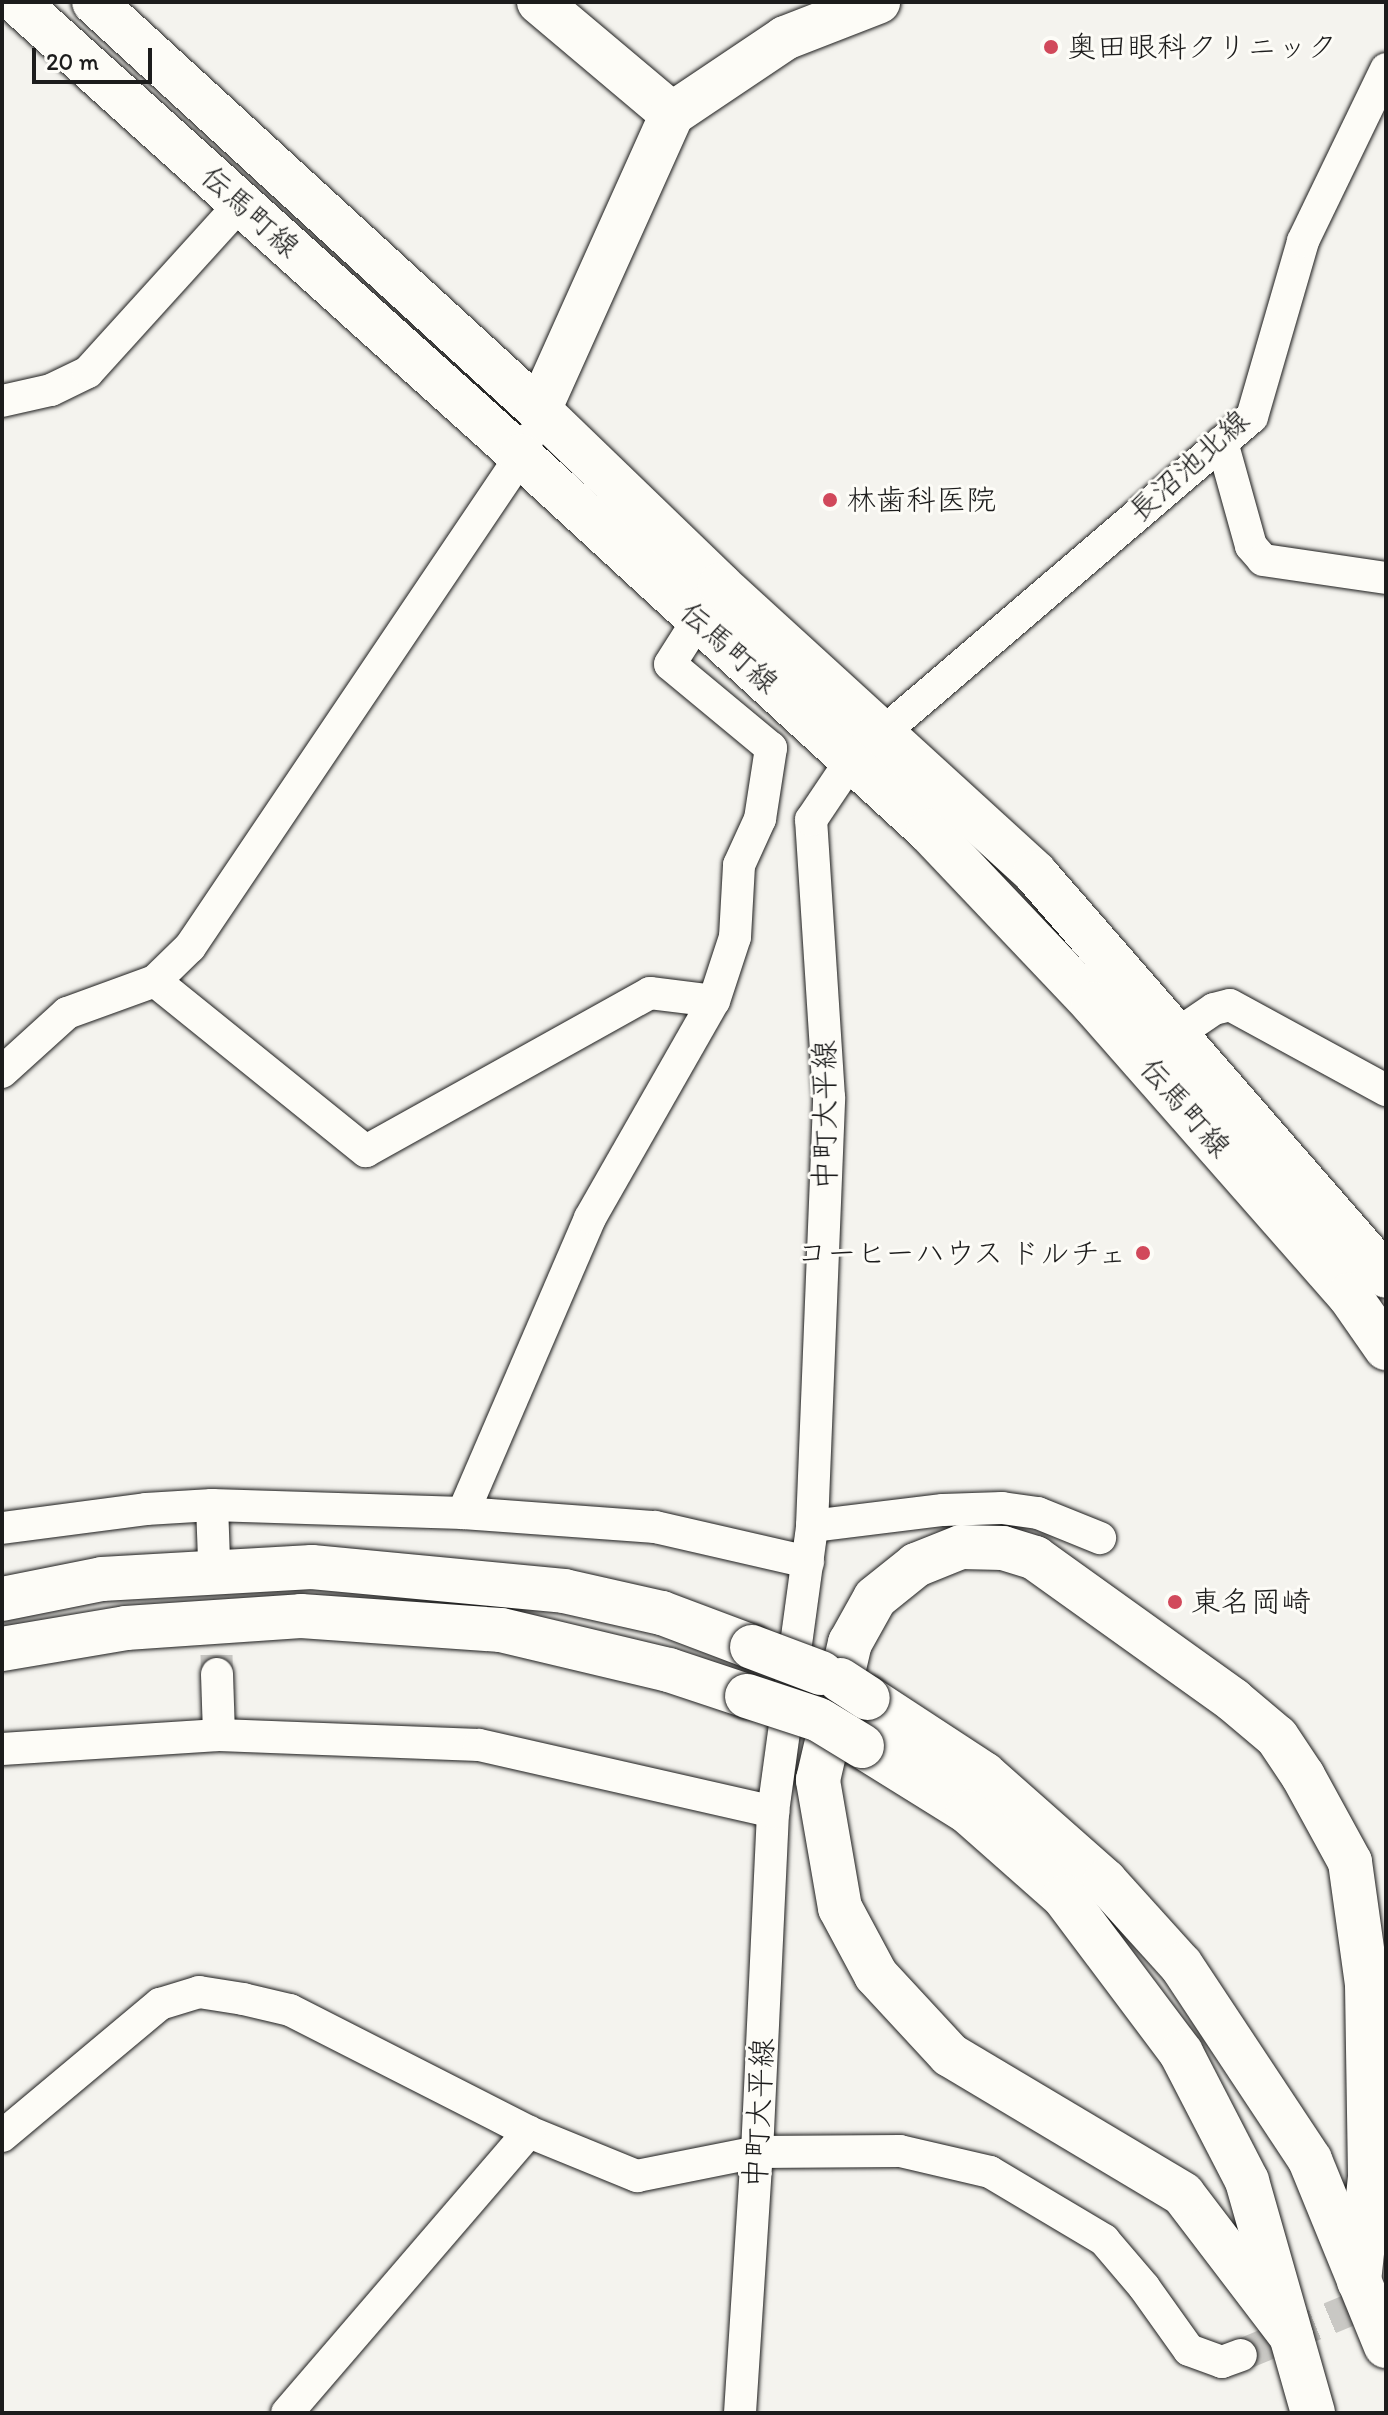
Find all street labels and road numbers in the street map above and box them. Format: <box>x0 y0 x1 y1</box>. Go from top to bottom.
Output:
street label: 伝馬町線 <box>193 158 307 266</box>
street label: 長沼池北線 <box>1121 402 1257 530</box>
street label: 伝馬町線 <box>672 594 786 702</box>
street label: 中町大平線 <box>807 1040 843 1190</box>
street label: 伝馬町線 <box>1132 1051 1238 1165</box>
street label: 中町大平線 <box>737 2037 781 2189</box>

